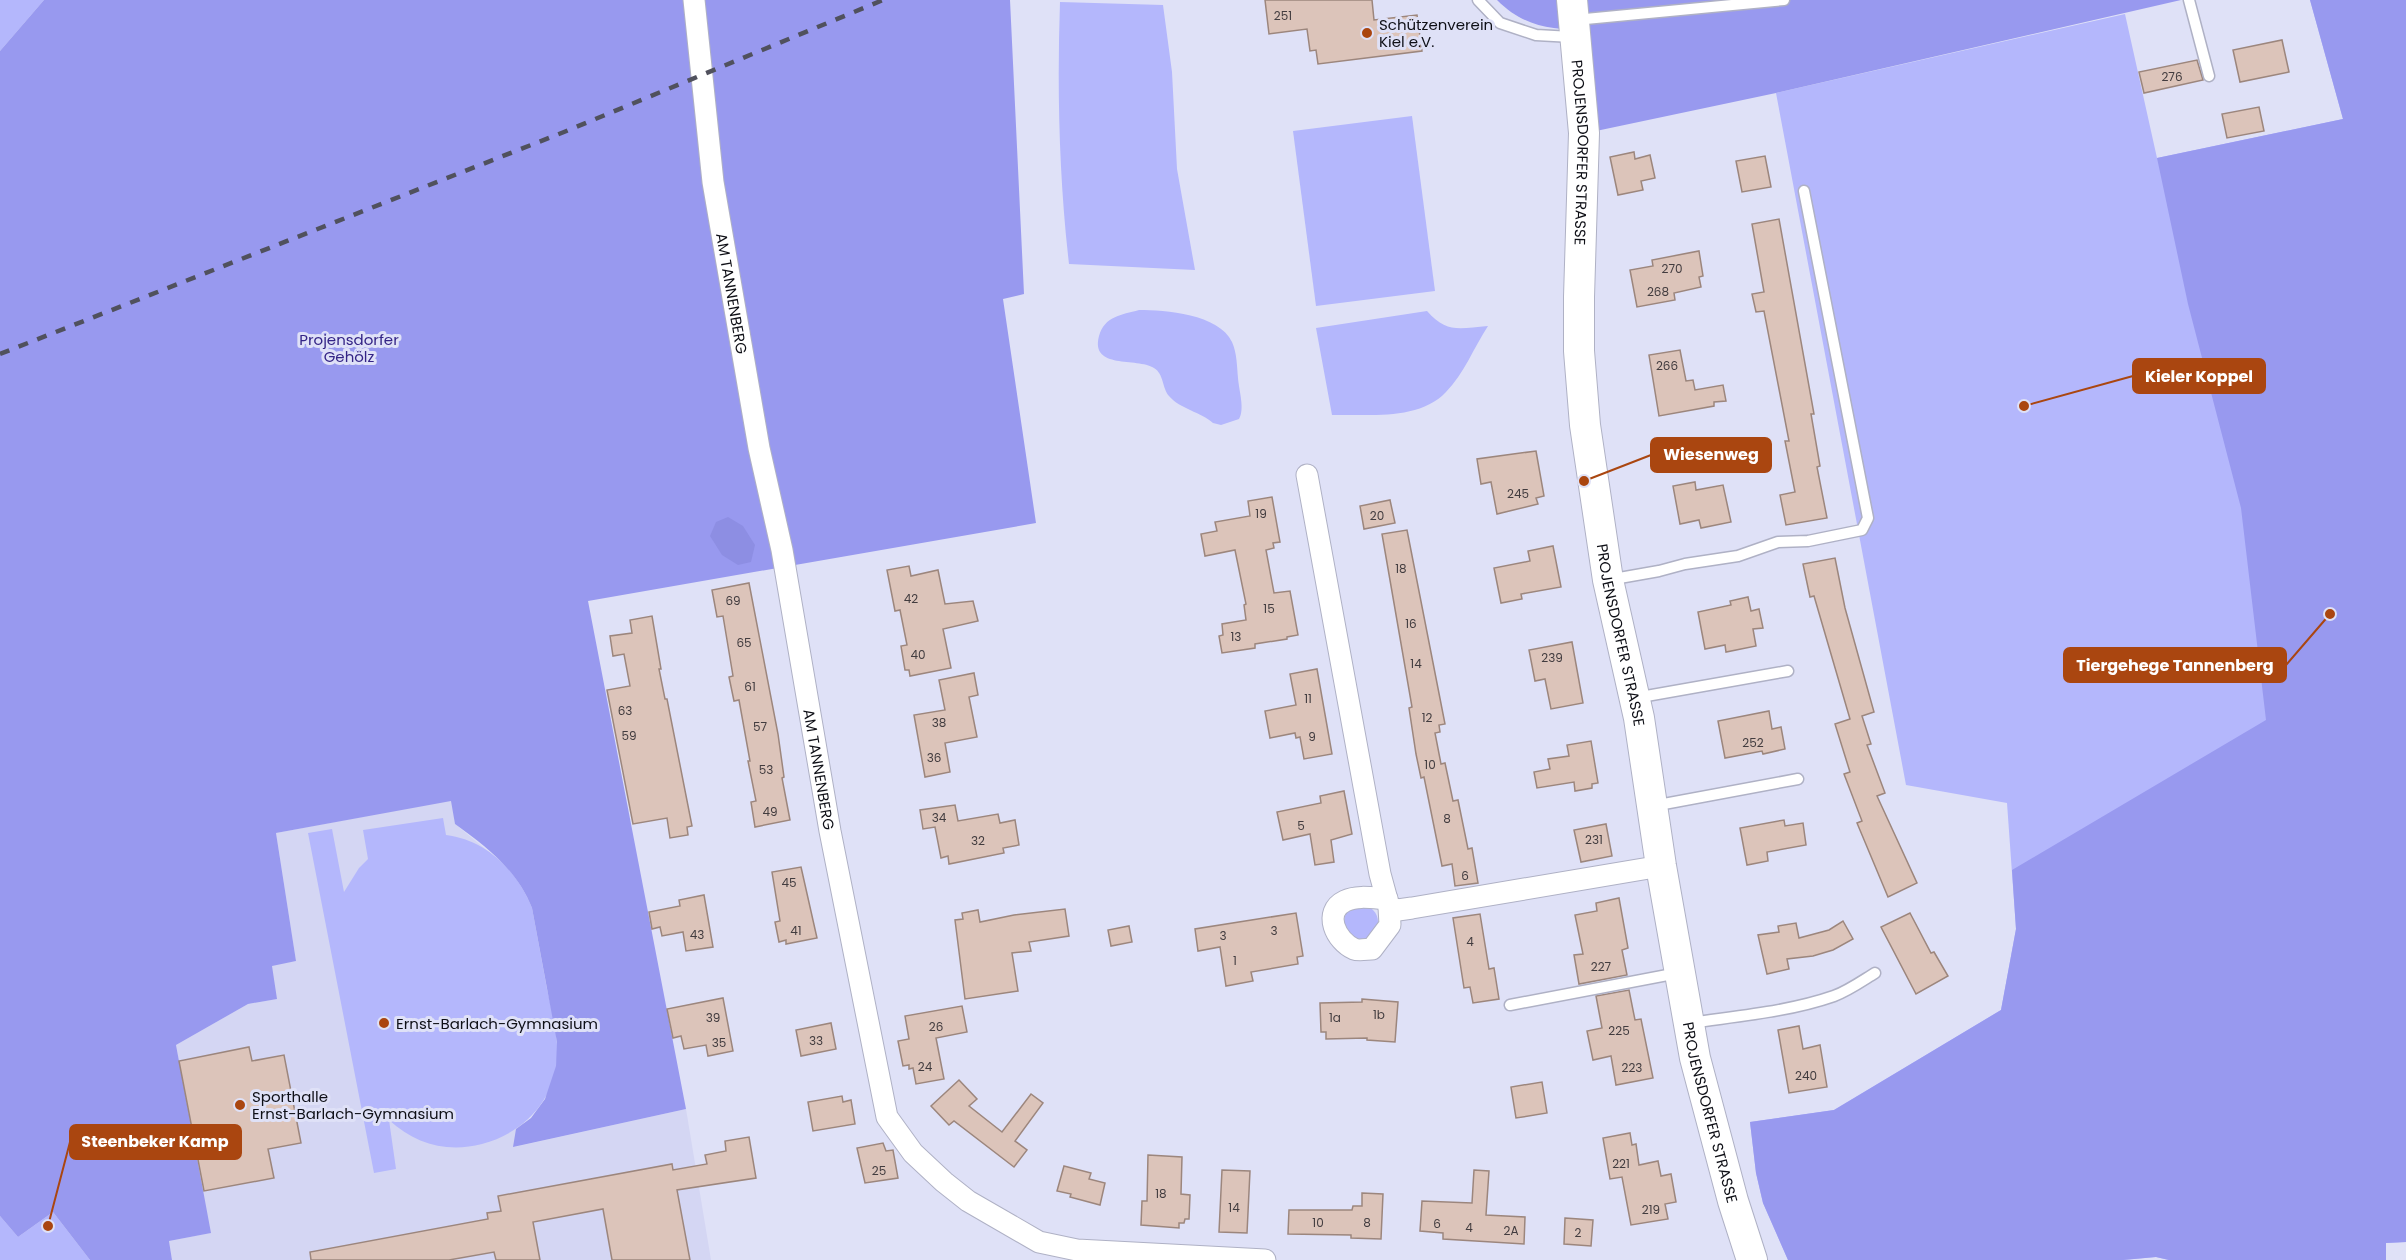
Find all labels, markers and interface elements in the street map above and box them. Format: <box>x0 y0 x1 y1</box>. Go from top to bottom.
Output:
house number: 251 <box>1274 7 1292 24</box>
place label: Schützenverein Kiel e.V. <box>1379 14 1493 52</box>
marker: Schützenverein Kiel e.V. <box>1360 26 1374 40</box>
street label: PROJENSDORFER STRASSE <box>1567 59 1595 246</box>
house number: 276 <box>2161 68 2183 85</box>
street label: AM TANNENBERG <box>711 231 753 356</box>
house number: 270 <box>1662 260 1683 277</box>
house number: 268 <box>1647 283 1669 300</box>
park label: Projensdorfer Gehölz <box>299 329 399 367</box>
house number: 266 <box>1656 357 1678 374</box>
callout: Kieler Koppel <box>2133 359 2265 393</box>
text: Kieler Koppel <box>2145 365 2253 388</box>
callout: Wiesenweg <box>1651 438 1771 472</box>
text: Wiesenweg <box>1663 443 1759 466</box>
house number: 245 <box>1507 485 1529 502</box>
house number: 19 <box>1255 505 1267 522</box>
house number: 20 <box>1370 507 1384 524</box>
street label: PROJENSDORFER STRASSE <box>1592 542 1651 728</box>
house number: 18 <box>1395 560 1407 577</box>
house number: 42 <box>904 590 918 607</box>
house number: 69 <box>725 592 741 609</box>
house number: 15 <box>1263 600 1275 617</box>
house number: 16 <box>1405 615 1417 632</box>
house number: 13 <box>1231 628 1241 645</box>
house number: 65 <box>736 634 752 651</box>
house number: 40 <box>910 646 926 663</box>
callout: Tiergehege Tannenberg <box>2064 648 2286 682</box>
house number: 239 <box>1541 649 1563 666</box>
text: Tiergehege Tannenberg <box>2076 654 2274 677</box>
house number: 14 <box>1410 655 1422 672</box>
house number: 61 <box>744 678 756 695</box>
house number: 11 <box>1304 690 1312 707</box>
house number: 63 <box>618 702 632 719</box>
street label: AM TANNENBERG <box>799 707 840 832</box>
house number: 12 <box>1422 709 1432 726</box>
house number: 38 <box>932 714 946 731</box>
house number: 57 <box>753 718 767 735</box>
house number: 59 <box>621 727 637 744</box>
house number: 9 <box>1308 728 1316 745</box>
house number: 252 <box>1742 734 1764 751</box>
house number: 36 <box>927 749 941 766</box>
house number: 10 <box>1424 756 1436 773</box>
house number: 53 <box>759 761 773 778</box>
house number: 49 <box>762 803 778 820</box>
house number: 34 <box>932 809 947 826</box>
house number: 8 <box>1443 810 1451 827</box>
house number: 5 <box>1297 817 1305 834</box>
house number: 231 <box>1585 831 1603 848</box>
house number: 32 <box>971 832 985 849</box>
house number: 6 <box>1461 867 1469 884</box>
house number: 45 <box>781 874 797 891</box>
house number: 41 <box>790 922 802 939</box>
house number: 3 <box>1270 922 1278 939</box>
house number: 43 <box>690 926 704 943</box>
house number: 3 <box>1219 927 1227 944</box>
house number: 4 <box>1466 933 1474 950</box>
house number: 1 <box>1233 952 1237 969</box>
house number: 227 <box>1591 958 1612 975</box>
house number: 1b <box>1373 1006 1385 1023</box>
house number: 39 <box>706 1009 720 1026</box>
house number: 1a <box>1329 1009 1341 1026</box>
place label: Ernst-Barlach-Gymnasium <box>396 1013 598 1034</box>
marker: Ernst-Barlach-Gymnasium <box>377 1016 391 1030</box>
house number: 26 <box>929 1018 943 1035</box>
street label: PROJENSDORFER STRASSE <box>1678 1020 1744 1205</box>
house number: 225 <box>1608 1022 1630 1039</box>
house number: 33 <box>809 1032 823 1049</box>
house number: 35 <box>712 1034 726 1051</box>
house number: 24 <box>918 1058 933 1075</box>
house number: 223 <box>1622 1059 1642 1076</box>
house number: 240 <box>1795 1067 1817 1084</box>
place label: Sporthalle Ernst-Barlach-Gymnasium <box>252 1086 454 1124</box>
marker: Sporthalle Ernst-Barlach-Gymnasium <box>233 1098 247 1112</box>
callout: Steenbeker Kamp <box>70 1125 241 1159</box>
text: Steenbeker Kamp <box>81 1130 229 1153</box>
house number: 221 <box>1612 1155 1630 1172</box>
house number: 25 <box>872 1162 886 1179</box>
house number: 18 <box>1155 1185 1167 1202</box>
house number: 14 <box>1228 1199 1240 1216</box>
house number: 219 <box>1642 1201 1660 1218</box>
house number: 10 <box>1312 1214 1324 1231</box>
house number: 8 <box>1363 1214 1371 1231</box>
house number: 6 <box>1433 1215 1441 1232</box>
house number: 4 <box>1465 1219 1473 1236</box>
house number: 2A <box>1504 1222 1519 1239</box>
house number: 2 <box>1575 1224 1582 1241</box>

